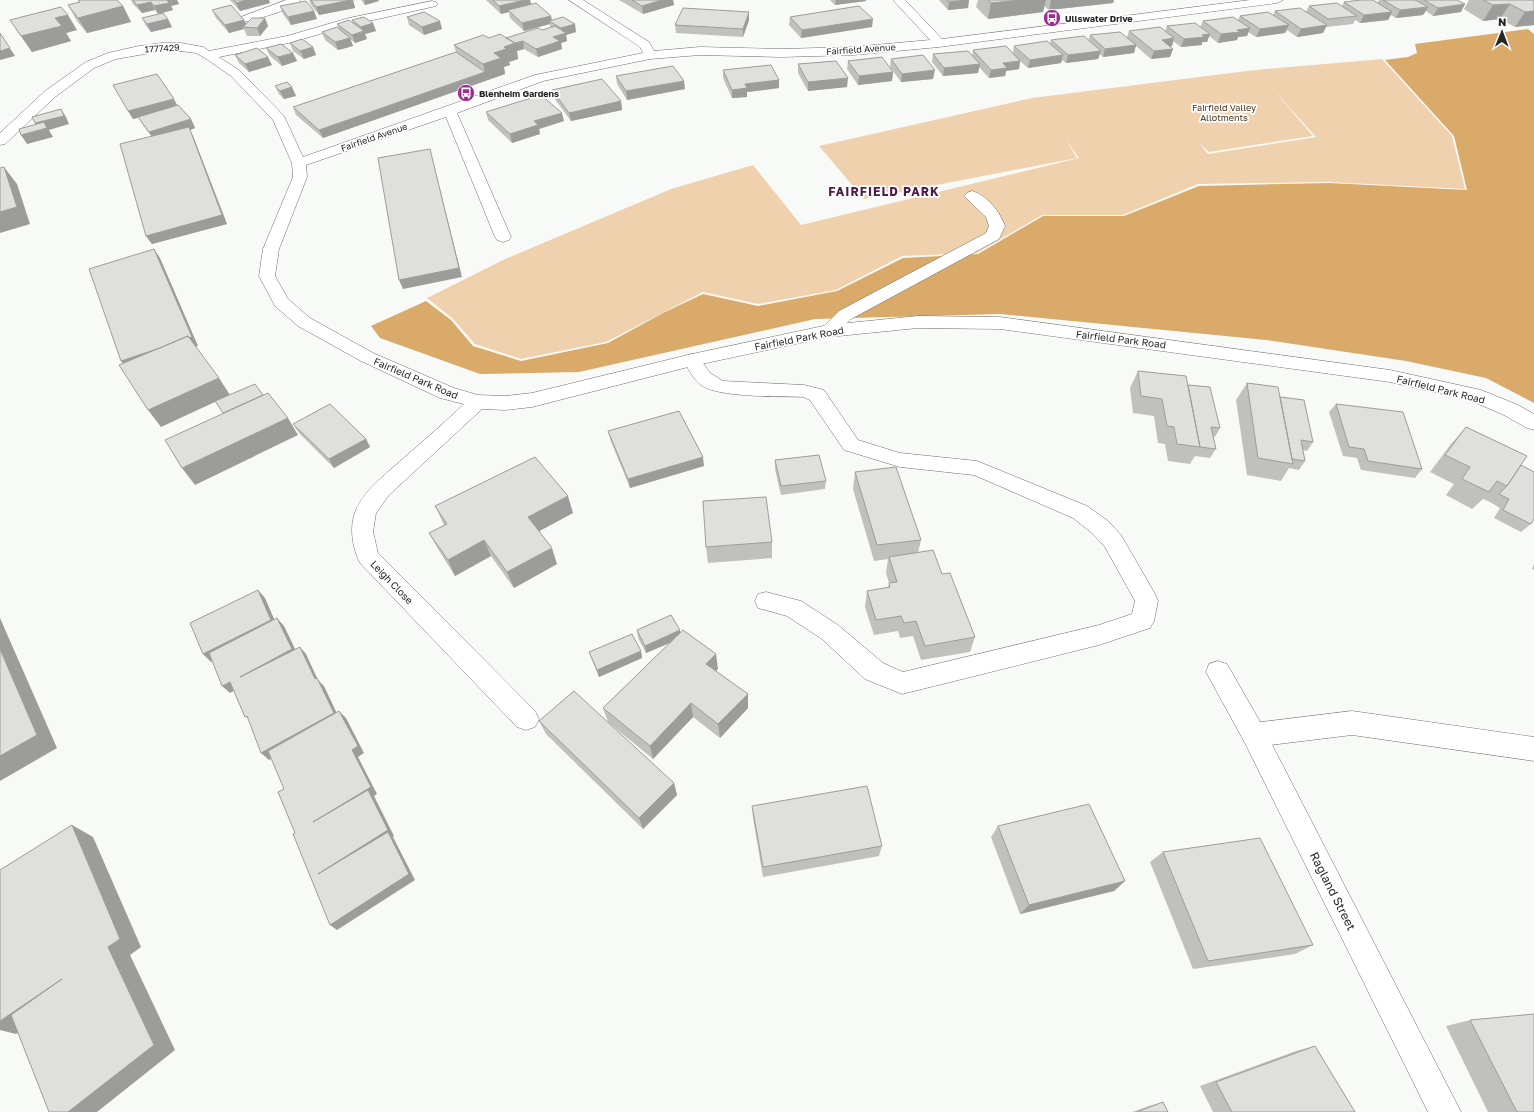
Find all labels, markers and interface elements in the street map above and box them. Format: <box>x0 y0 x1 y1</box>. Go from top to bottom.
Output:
bus stop icon: Ullswater Drive <box>1042 8 1062 28</box>
north arrow <box>1482 12 1522 52</box>
place label: Ullswater Drive <box>1065 13 1133 24</box>
text: N <box>1498 15 1506 28</box>
street label: Fairfield Avenue <box>826 41 896 57</box>
street label: 1777429 <box>144 42 180 54</box>
bus stop icon: Blenheim Gardens <box>456 83 476 103</box>
place label: Blenheim Gardens <box>479 88 559 99</box>
park label: Fairfield Valley Allotments <box>1192 102 1256 123</box>
street label: Fairfield Avenue <box>339 120 409 154</box>
district label: FAIRFIELD PARK <box>828 184 940 199</box>
street label: Fairfield Park Road <box>753 323 845 353</box>
street label: Fairfield Park Road <box>1075 328 1167 350</box>
street label: Fairfield Park Road <box>372 355 460 401</box>
street label: Fairfield Park Road <box>1396 372 1486 406</box>
street label: Leigh Close <box>368 558 416 606</box>
street label: Ragland Street <box>1307 849 1359 933</box>

